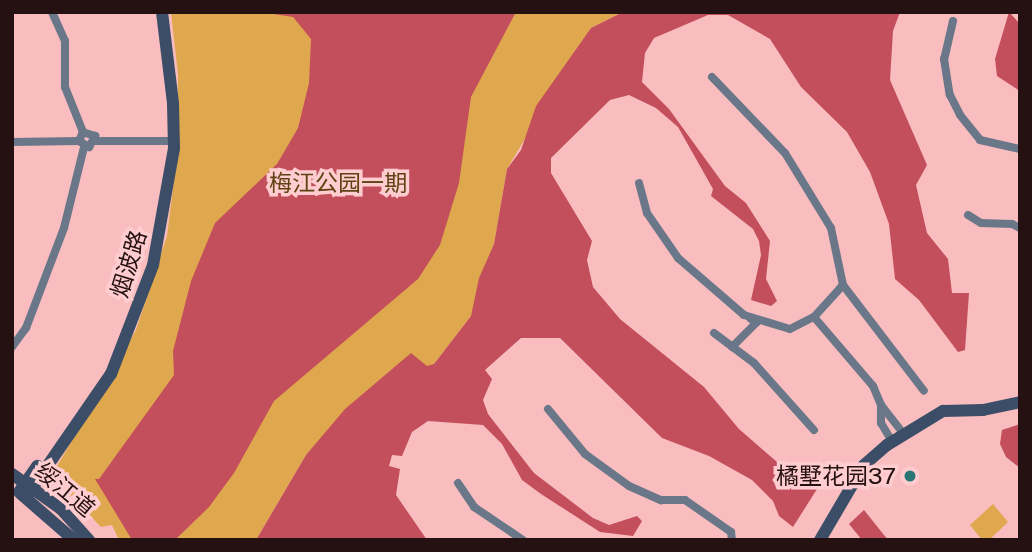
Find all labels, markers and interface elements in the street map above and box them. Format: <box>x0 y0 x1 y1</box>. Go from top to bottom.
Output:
park label: 梅江公园一期 <box>269 169 407 197</box>
street label: 烟波路 <box>106 227 152 301</box>
street label: 绥江道 <box>30 457 100 523</box>
place label: 橘墅花园37 <box>776 462 896 490</box>
marker: 橘墅花园37 <box>902 468 918 484</box>

